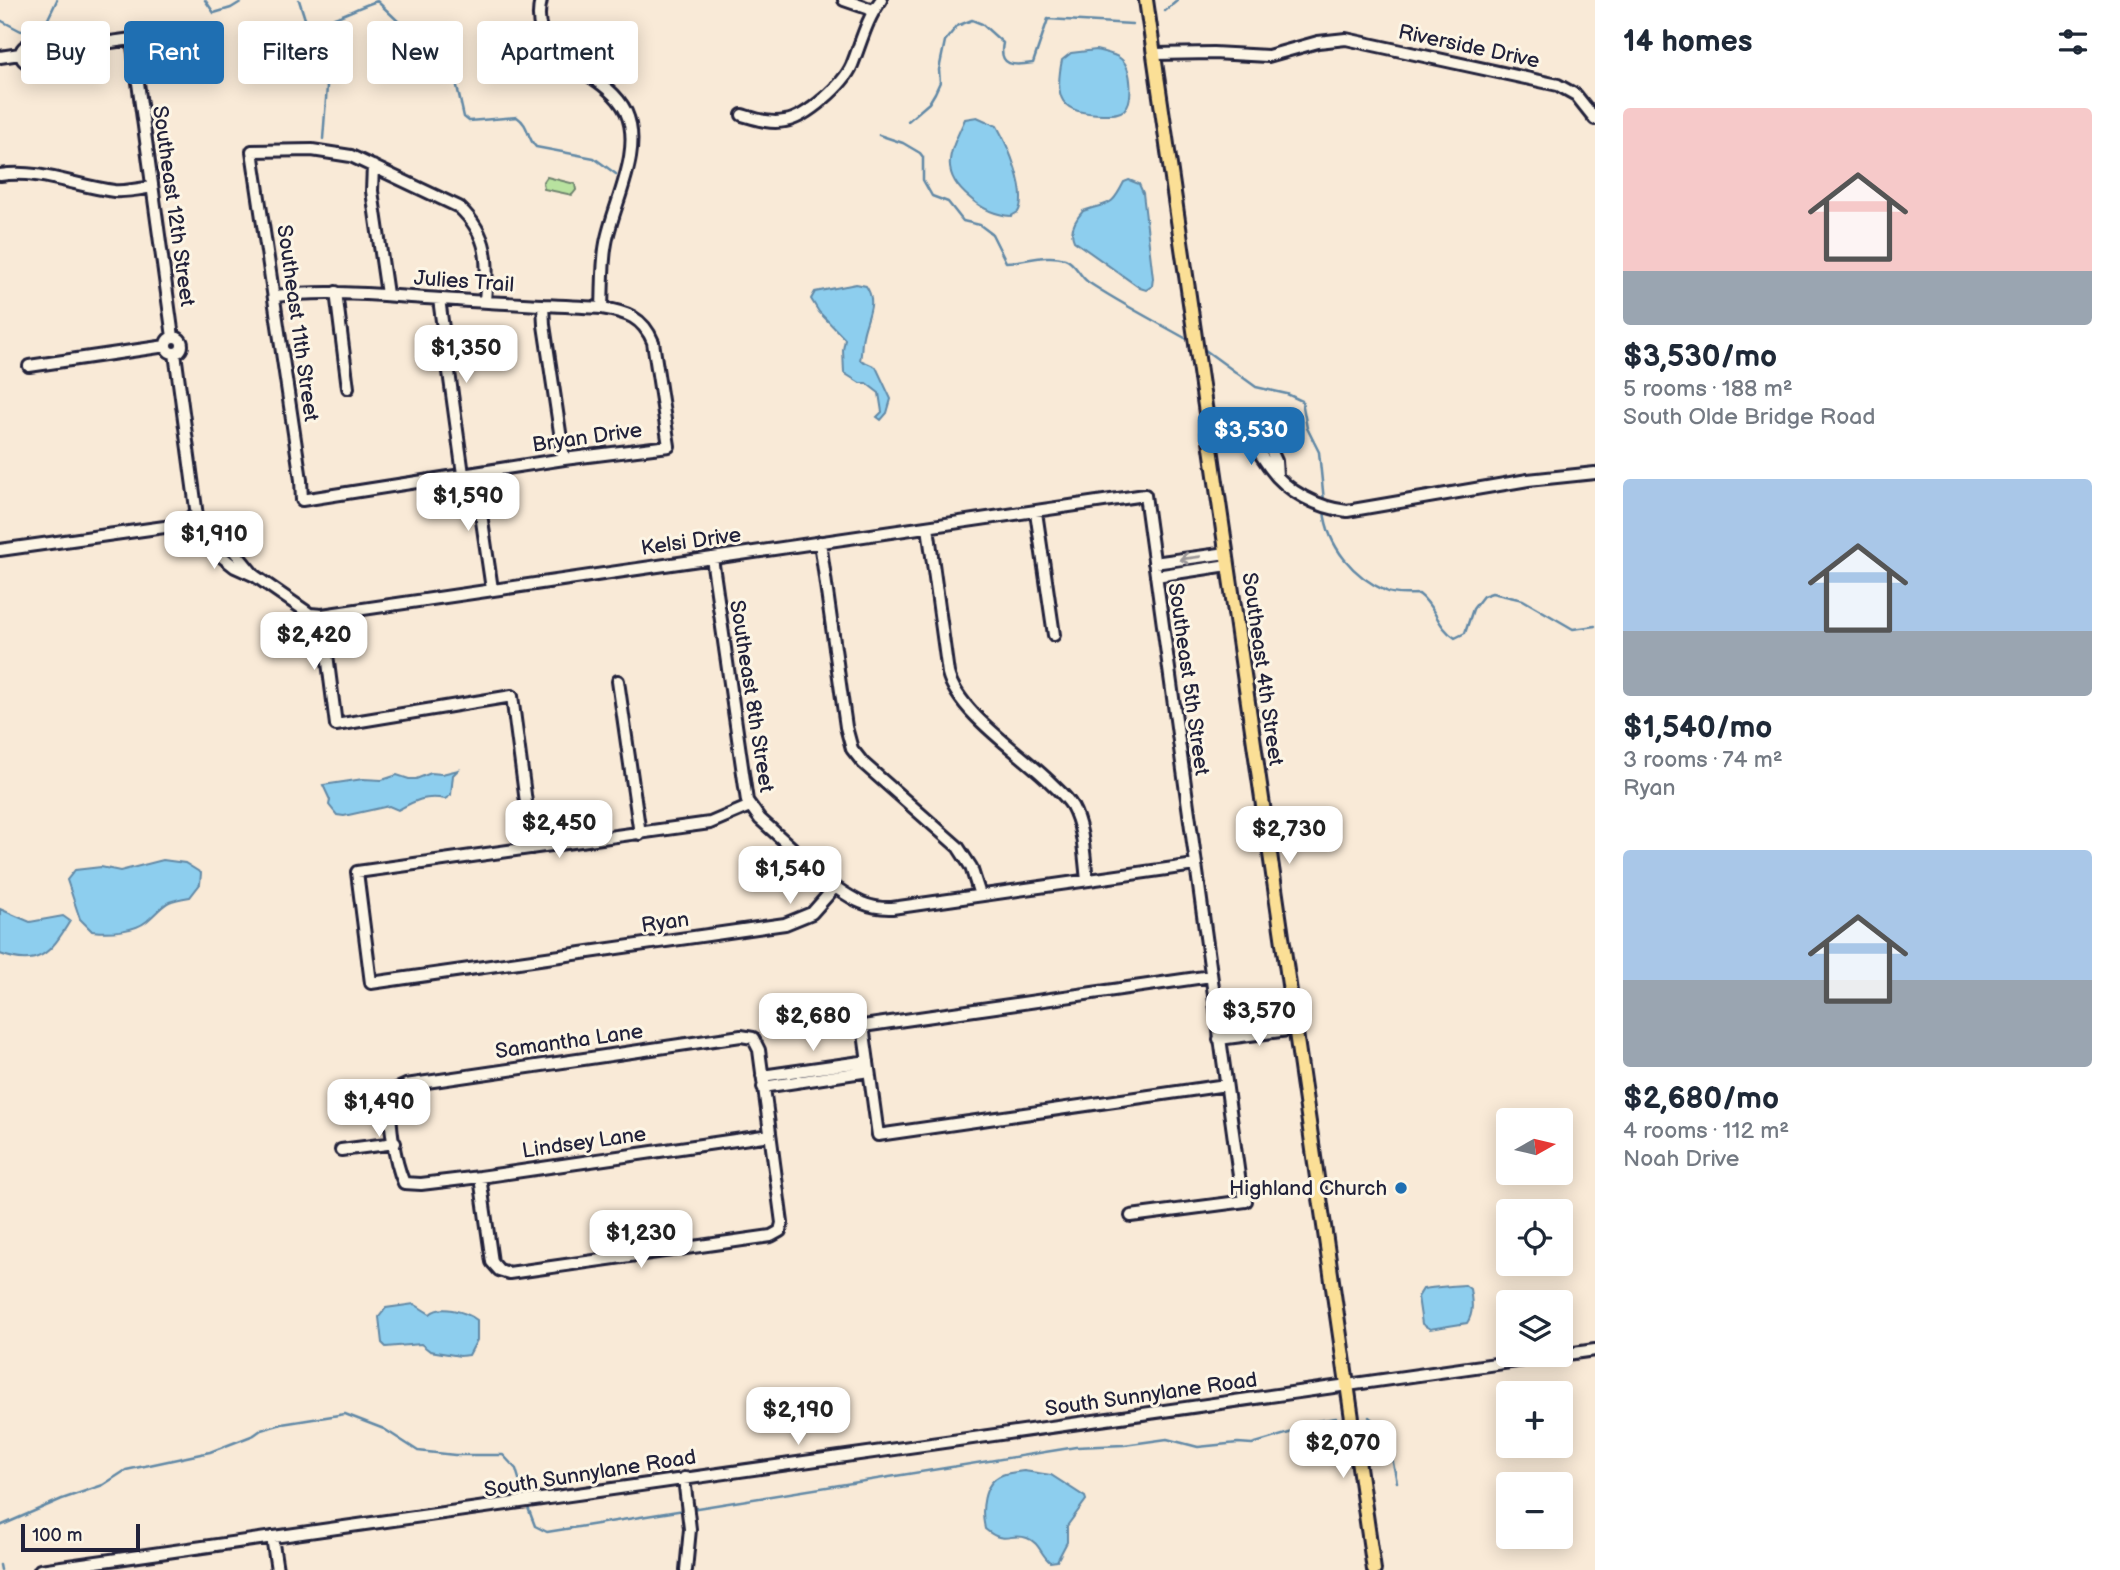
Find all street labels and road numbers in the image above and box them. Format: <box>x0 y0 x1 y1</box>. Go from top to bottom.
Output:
street label: Riverside Drive <box>1396 19 1542 74</box>
street label: Southeast 12th Street <box>147 104 200 309</box>
street label: Southeast 11th Street <box>271 223 324 424</box>
street label: Julies Trail <box>413 266 515 297</box>
street label: Bryan Drive <box>531 417 644 458</box>
street label: Kelsi Drive <box>639 522 743 561</box>
street label: Southeast 4th Street <box>1237 571 1289 768</box>
street label: Southeast 5th Street <box>1163 581 1214 777</box>
street label: Southeast 8th Street <box>724 598 779 795</box>
street label: Ryan <box>640 907 691 938</box>
street label: Samantha Lane <box>494 1019 645 1064</box>
street label: Lindsey Lane <box>520 1121 648 1164</box>
street label: South Sunnylane Road <box>1043 1367 1259 1422</box>
street label: South Sunnylane Road <box>482 1444 698 1503</box>

